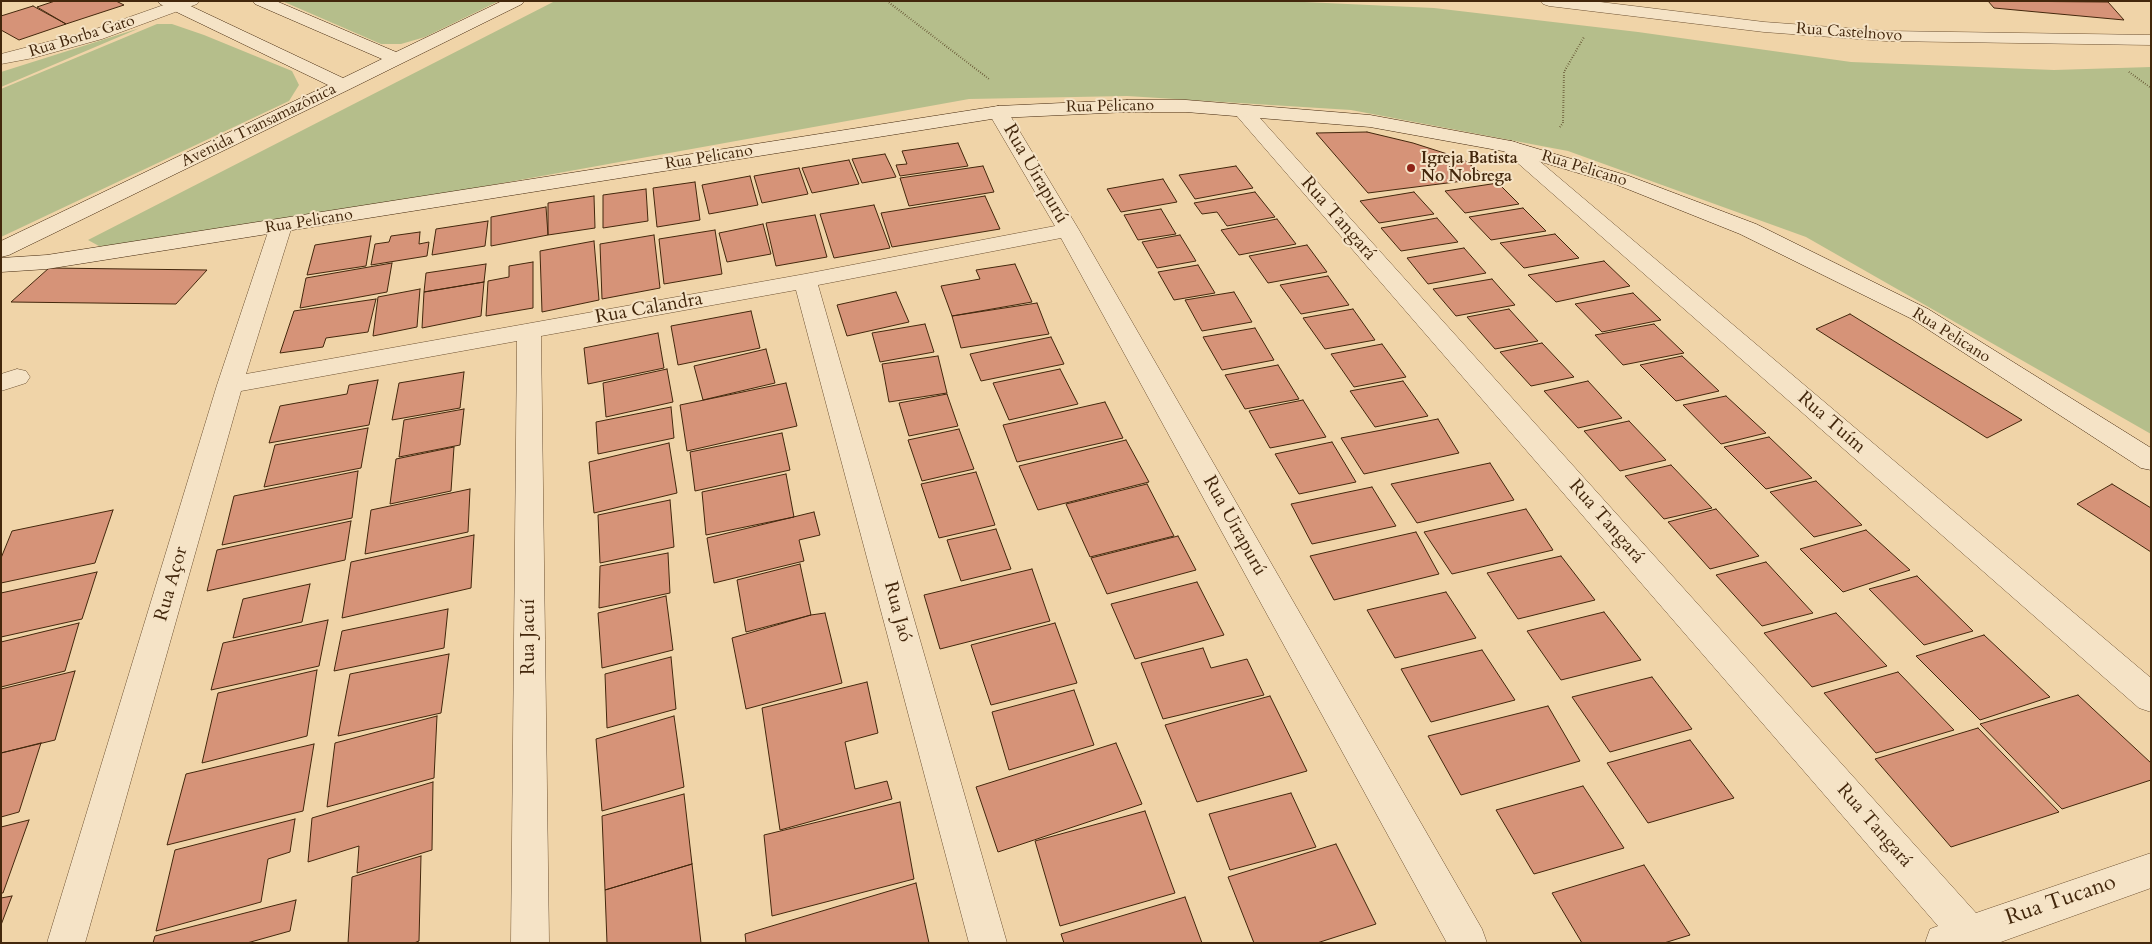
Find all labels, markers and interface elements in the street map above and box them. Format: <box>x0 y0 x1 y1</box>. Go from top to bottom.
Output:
street label: Rua Borba Gato <box>27 12 137 62</box>
street label: Rua Castelnovo <box>1795 20 1903 46</box>
street label: Avenida Transamazônica <box>178 80 340 172</box>
street label: Rua Pelicano <box>1066 97 1154 117</box>
street label: Rua Uirapurú <box>997 120 1073 228</box>
street label: Rua Pelicano <box>664 142 754 174</box>
street label: Rua Pelicano <box>1539 147 1629 191</box>
place label: Igreja Batista No Nobrega <box>1421 149 1518 187</box>
marker: Igreja Batista No Nobrega <box>1405 162 1417 174</box>
street label: Rua Tangará <box>1295 172 1381 266</box>
street label: Rua Pelicano <box>264 206 354 238</box>
street label: Rua Calandra <box>593 288 705 330</box>
street label: Rua Pelicano <box>1908 304 1994 368</box>
street label: Rua Tuím <box>1792 387 1870 459</box>
street label: Rua Uirapurú <box>1197 472 1271 580</box>
street label: Rua Tangará <box>1563 475 1649 569</box>
street label: Rua Açor <box>151 544 193 624</box>
street label: Rua Jaó <box>878 579 916 645</box>
street label: Rua Jacuí <box>519 599 541 675</box>
street label: Rua Tangará <box>1831 779 1917 873</box>
street label: Rua Tucano <box>2002 870 2120 932</box>

